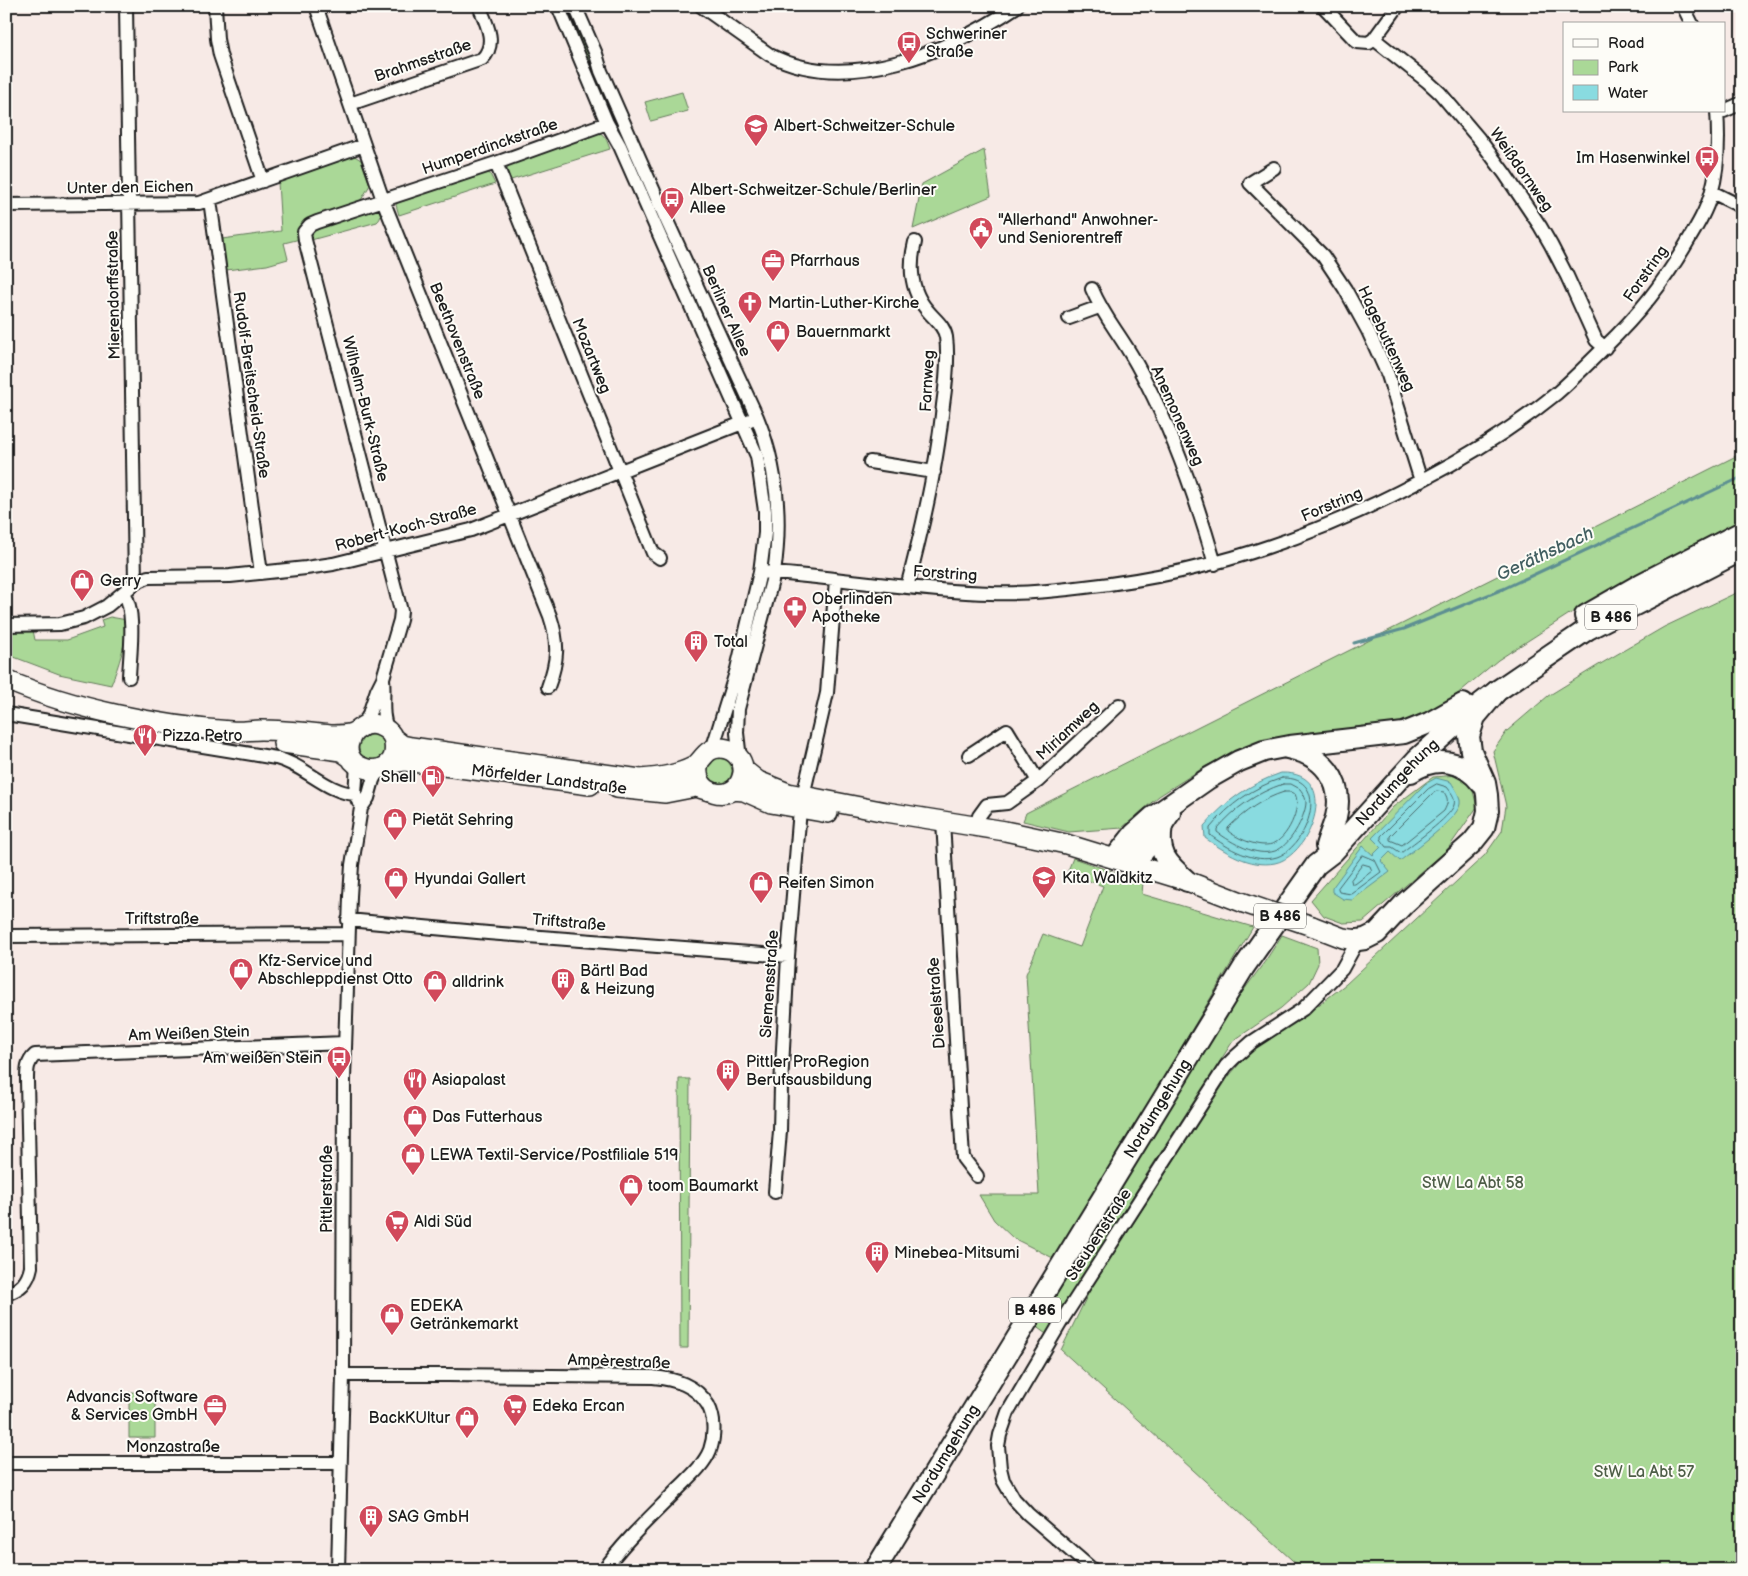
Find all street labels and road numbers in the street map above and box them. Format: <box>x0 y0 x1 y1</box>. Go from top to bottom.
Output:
street label: Brahmsstraße <box>372 35 474 86</box>
street label: Humperdinckstraße <box>420 115 561 179</box>
street label: Weißdornweg <box>1485 124 1557 216</box>
street label: Unter den Eichen <box>66 177 194 199</box>
street label: Mierendorffstraße <box>103 230 125 360</box>
street label: Forstring <box>1620 242 1672 306</box>
street label: Berliner Allee <box>697 262 755 360</box>
street label: Beethovenstraße <box>425 280 489 403</box>
street label: Hagebuttenweg <box>1353 283 1419 395</box>
street label: Rudolf-Breitscheid-Straße <box>228 290 274 480</box>
street label: Mozartweg <box>567 316 615 396</box>
street label: Wilhelm-Burk-Straße <box>338 334 392 484</box>
street label: Farnweg <box>917 349 939 413</box>
street label: Anemonenweg <box>1146 363 1208 469</box>
street label: Forstring <box>1299 484 1365 526</box>
street label: Robert-Koch-Straße <box>333 500 479 556</box>
street label: Forstring <box>912 562 978 586</box>
road number: B 486 <box>1585 604 1637 630</box>
street label: Miriamweg <box>1033 697 1103 765</box>
street label: Nordumgehung <box>1352 735 1443 830</box>
street label: Mörfelder Landstraße <box>470 761 628 799</box>
road number: B 486 <box>1254 904 1306 928</box>
street label: Triftstraße <box>125 910 199 929</box>
street label: Triftstraße <box>531 910 607 936</box>
street label: Siemensstraße <box>757 929 783 1039</box>
street label: Dieselstraße <box>924 956 950 1049</box>
street label: Am Weißen Stein <box>128 1022 250 1046</box>
street label: Nordumgehung <box>1120 1056 1195 1162</box>
street label: Pittlerstraße <box>318 1144 337 1233</box>
street label: Steubenstraße <box>1062 1185 1136 1285</box>
road number: B 486 <box>1009 1298 1061 1322</box>
street label: Ampèrestraße <box>567 1351 671 1373</box>
street label: Nordumgehung <box>908 1401 983 1507</box>
street label: Monzastraße <box>126 1438 221 1457</box>

